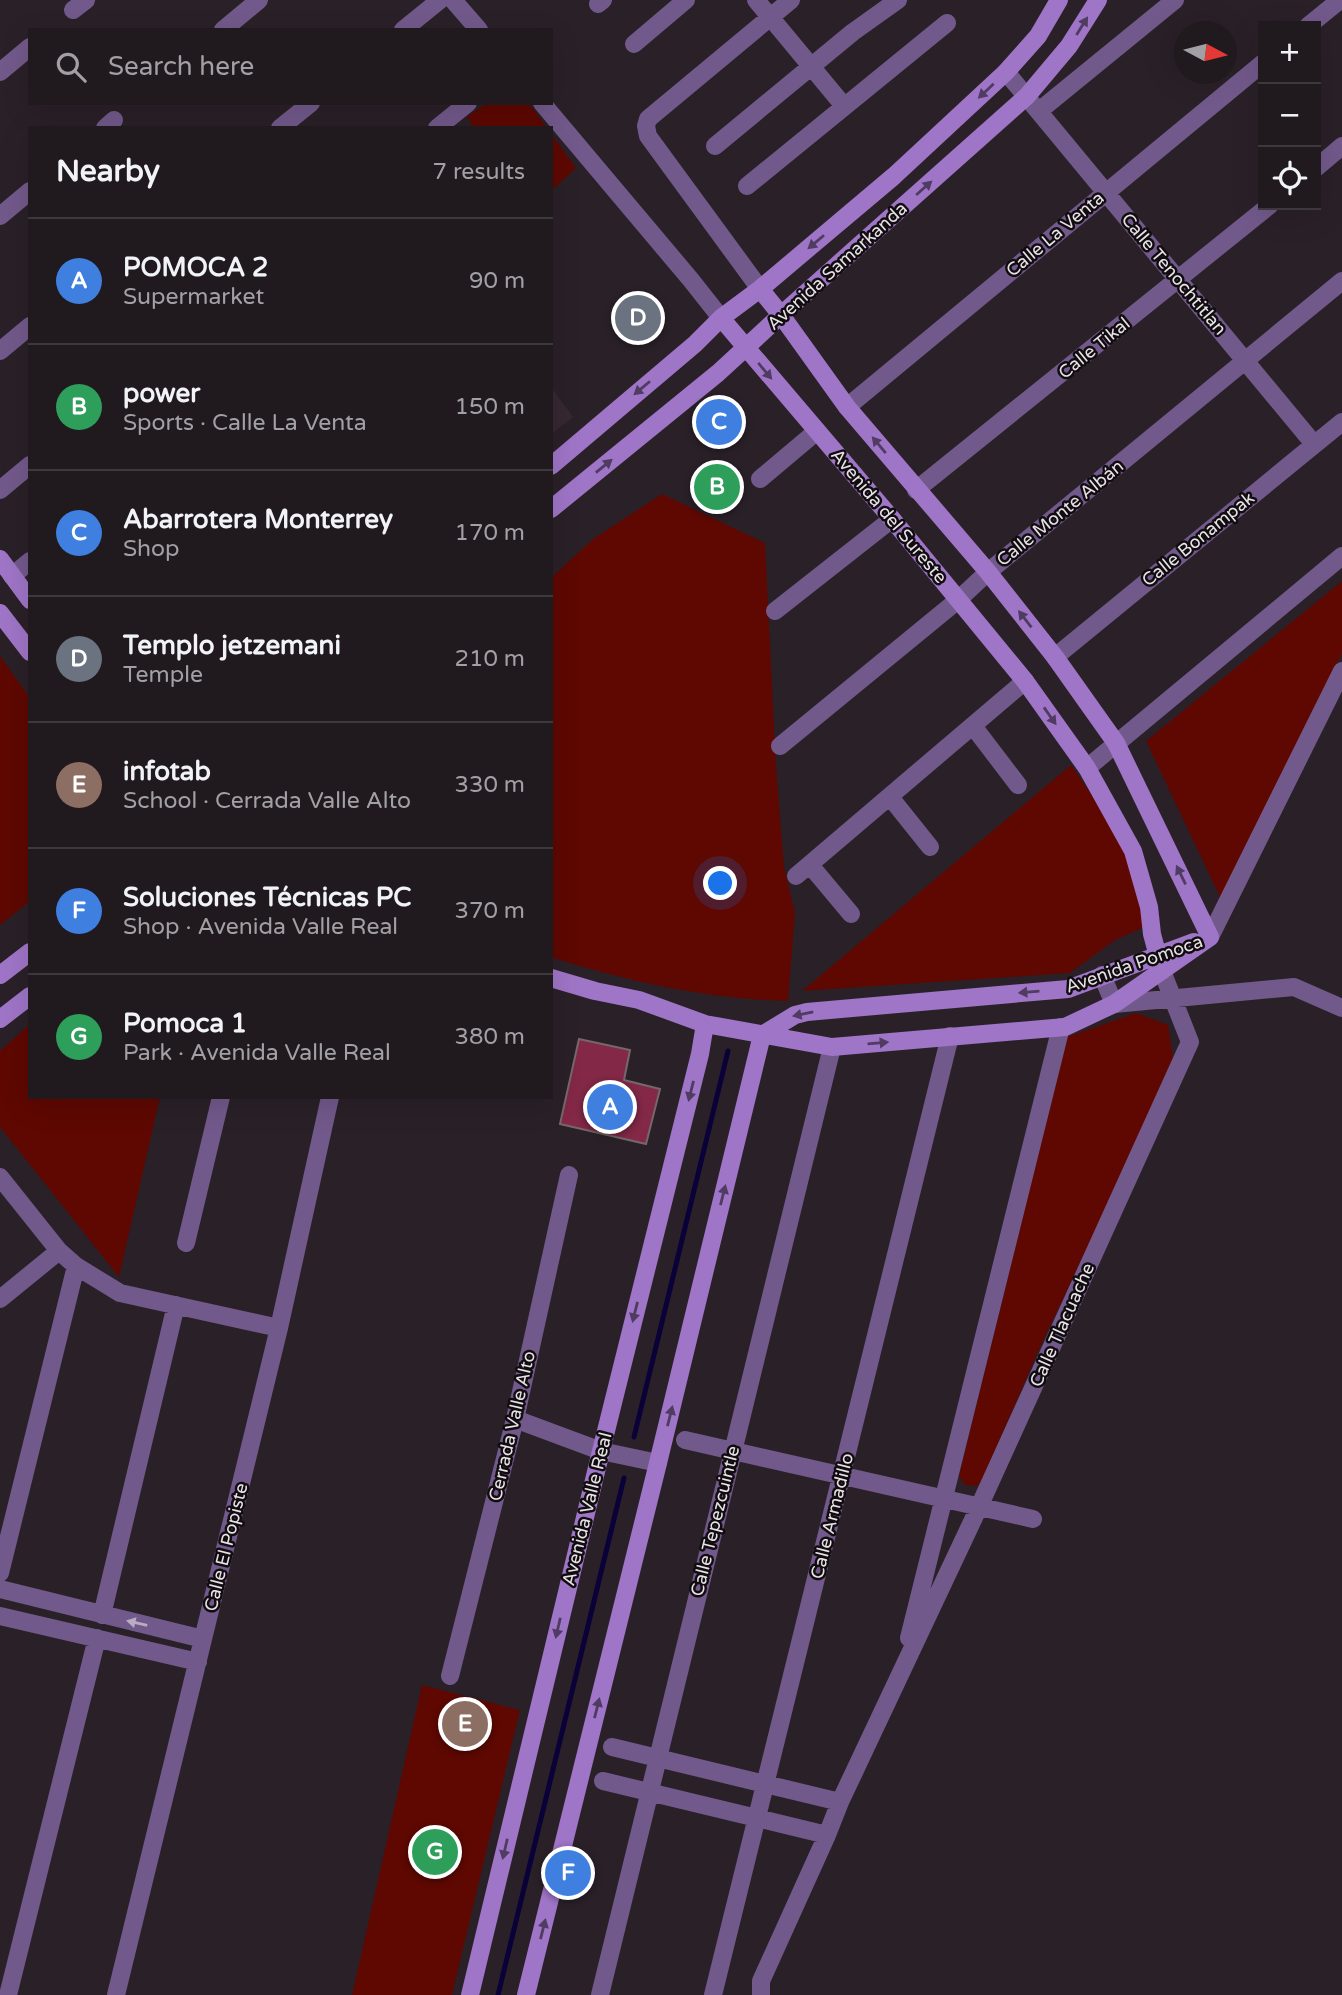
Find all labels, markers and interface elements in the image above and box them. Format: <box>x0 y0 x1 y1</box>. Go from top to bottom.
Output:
one-way arrow <box>1075 16 1088 35</box>
north arrow <box>1174 21 1237 84</box>
map controls <box>1258 21 1321 210</box>
button: + <box>1258 21 1321 84</box>
search box <box>28 28 553 105</box>
icon: search <box>52 48 90 86</box>
text: Search here <box>108 51 254 82</box>
one-way arrow <box>978 82 995 98</box>
button: − <box>1258 84 1321 147</box>
button: locate <box>1258 147 1321 210</box>
text: Nearby <box>56 153 160 190</box>
text: 7 results <box>432 158 525 186</box>
one-way arrow <box>915 181 932 196</box>
street label: Calle La Venta <box>1002 187 1108 281</box>
street label: Avenida Samarkanda <box>762 197 912 335</box>
street label: Calle Tenochtitlan <box>1117 209 1231 339</box>
one-way arrow <box>807 234 825 250</box>
text: POMOCA 2 <box>123 252 268 283</box>
text: A <box>70 267 88 295</box>
text: 90 m <box>469 267 525 295</box>
text: Supermarket <box>123 283 264 311</box>
pin: D <box>615 292 661 344</box>
street label: Calle Tikal <box>1054 312 1134 384</box>
one-way arrow <box>757 362 772 379</box>
text: power <box>123 378 200 409</box>
one-way arrow <box>634 380 651 395</box>
text: B <box>71 393 87 421</box>
text: 150 m <box>455 393 525 421</box>
pin: C <box>696 396 742 448</box>
text: Sports · Calle La Venta <box>123 409 367 437</box>
one-way arrow <box>872 436 887 453</box>
street label: Avenida del Sureste <box>826 444 952 588</box>
street label: Calle Monte Albán <box>992 455 1128 571</box>
one-way arrow <box>596 459 613 474</box>
pin: B <box>694 461 740 513</box>
street label: Calle Bonampak <box>1137 487 1259 591</box>
text: Abarrotera Monterrey <box>123 504 393 535</box>
text: C <box>71 519 87 547</box>
text: 170 m <box>455 519 525 547</box>
text: Shop <box>123 535 180 563</box>
one-way arrow <box>1018 610 1033 628</box>
text: Templo jetzemani <box>123 630 341 661</box>
text: D <box>70 645 88 673</box>
text: 210 m <box>455 645 525 673</box>
text: Temple <box>123 661 203 689</box>
one-way arrow <box>1043 707 1057 725</box>
text: infotab <box>123 756 211 787</box>
text: E <box>72 771 86 799</box>
text: 330 m <box>455 771 525 799</box>
text: School · Cerrada Valle Alto <box>123 787 411 815</box>
one-way arrow <box>1175 865 1186 885</box>
your location <box>703 866 737 900</box>
text: Soluciones Técnicas PC <box>123 882 411 913</box>
text: F <box>72 897 86 925</box>
text: 370 m <box>455 897 525 925</box>
text: Shop · Avenida Valle Real <box>123 913 398 941</box>
street label: Avenida Pomoca <box>1062 930 1206 998</box>
one-way arrow <box>1018 987 1040 998</box>
text: Pomoca 1 <box>123 1008 247 1039</box>
one-way arrow <box>792 1009 814 1020</box>
text: G <box>70 1023 88 1051</box>
text: 380 m <box>455 1023 525 1051</box>
one-way arrow <box>867 1037 889 1048</box>
text: Park · Avenida Valle Real <box>123 1039 391 1067</box>
one-way arrow <box>685 1080 696 1102</box>
pin: A <box>587 1081 633 1133</box>
one-way arrow <box>718 1184 729 1206</box>
street label: Calle Tlacuache <box>1025 1260 1099 1390</box>
one-way arrow <box>629 1301 640 1323</box>
street label: Cerrada Valle Alto <box>484 1349 540 1503</box>
one-way arrow <box>665 1405 676 1427</box>
street label: Avenida Valle Real <box>557 1430 617 1588</box>
street label: Calle Tepezcuintle <box>686 1443 744 1599</box>
street label: Calle Armadillo <box>806 1451 858 1581</box>
street label: Calle El Popiste <box>199 1481 253 1613</box>
one-way arrow <box>126 1617 148 1628</box>
one-way arrow <box>552 1617 563 1639</box>
one-way arrow <box>592 1697 603 1719</box>
pin: E <box>442 1698 488 1750</box>
pin: G <box>412 1826 458 1878</box>
one-way arrow <box>499 1838 510 1860</box>
pin: F <box>545 1847 591 1899</box>
one-way arrow <box>537 1918 548 1940</box>

